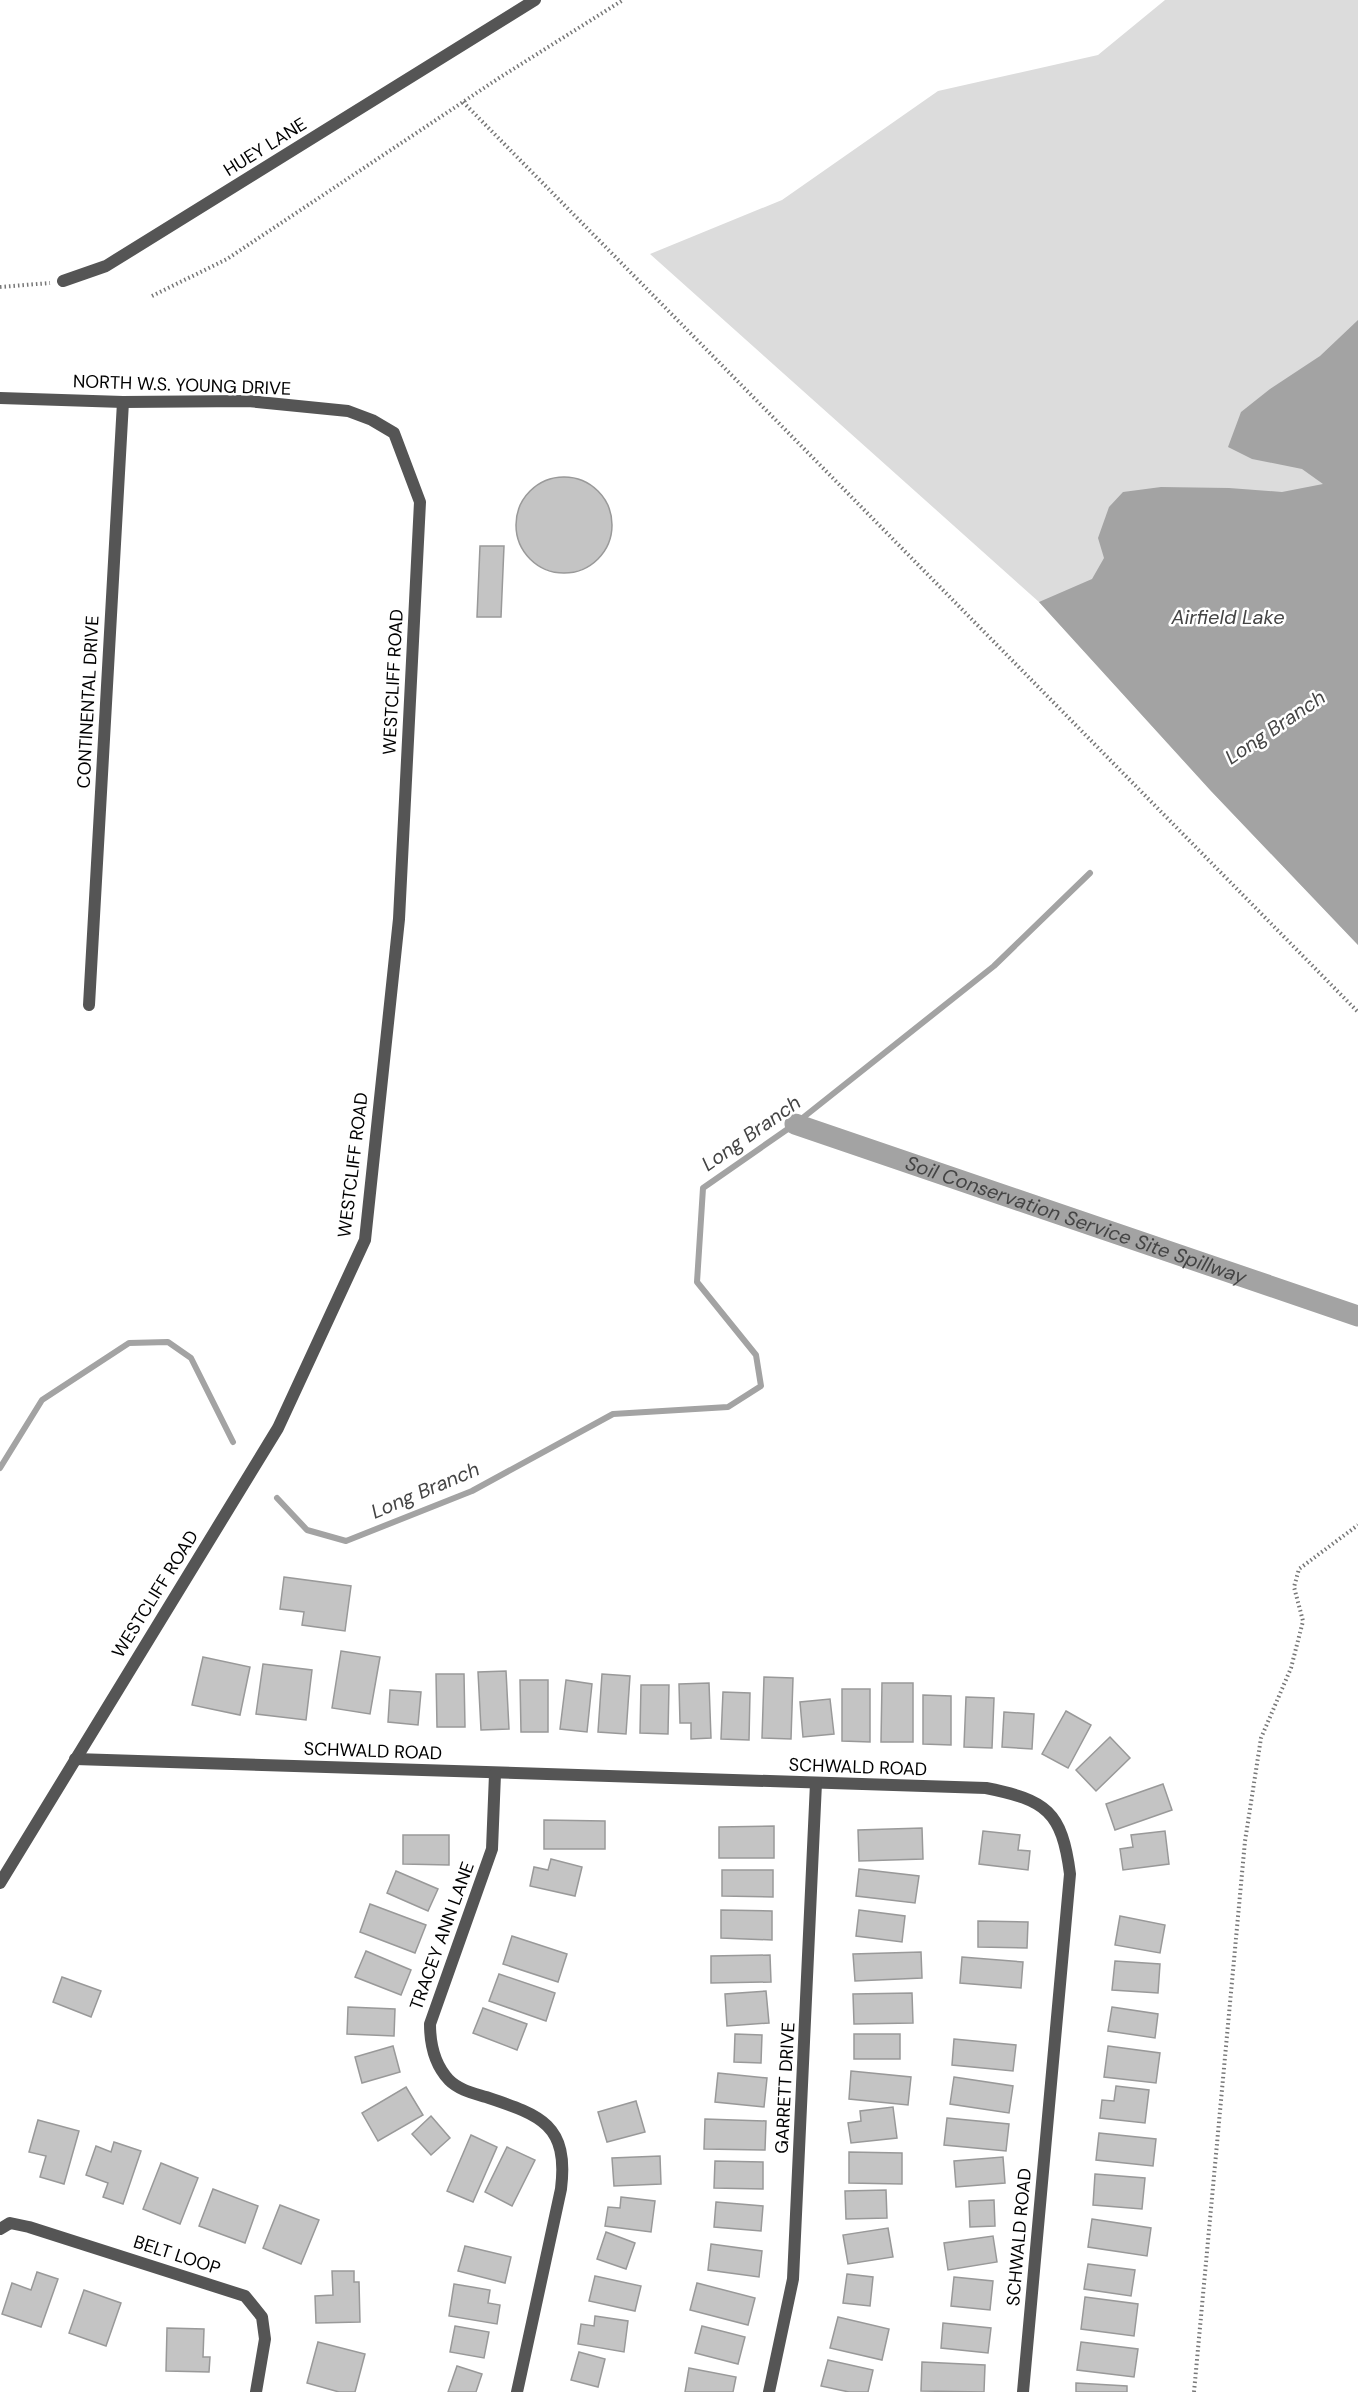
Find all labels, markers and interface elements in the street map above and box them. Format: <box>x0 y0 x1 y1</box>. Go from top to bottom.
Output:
street label: HUEY LANE <box>219 112 311 182</box>
street label: NORTH W.S. YOUNG DRIVE <box>72 369 292 401</box>
water label: Airfield Lake <box>1170 604 1285 630</box>
street label: WESTCLIFF ROAD <box>377 609 409 755</box>
street label: CONTINENTAL DRIVE <box>71 615 105 789</box>
water label: Long Branch <box>1220 684 1330 770</box>
water label: Long Branch <box>696 1089 806 1177</box>
street label: WESTCLIFF ROAD <box>332 1091 374 1239</box>
water label: Soil Conservation Service Site Spillway <box>902 1150 1251 1290</box>
water label: Long Branch <box>367 1456 483 1524</box>
street label: WESTCLIFF ROAD <box>106 1526 204 1662</box>
street label: SCHWALD ROAD <box>303 1737 443 1765</box>
street label: SCHWALD ROAD <box>788 1753 928 1781</box>
street label: TRACEY ANN LANE <box>404 1859 480 2013</box>
street label: GARRETT DRIVE <box>770 2022 800 2154</box>
street label: SCHWALD ROAD <box>1001 2167 1037 2307</box>
street label: BELT LOOP <box>130 2230 224 2280</box>

